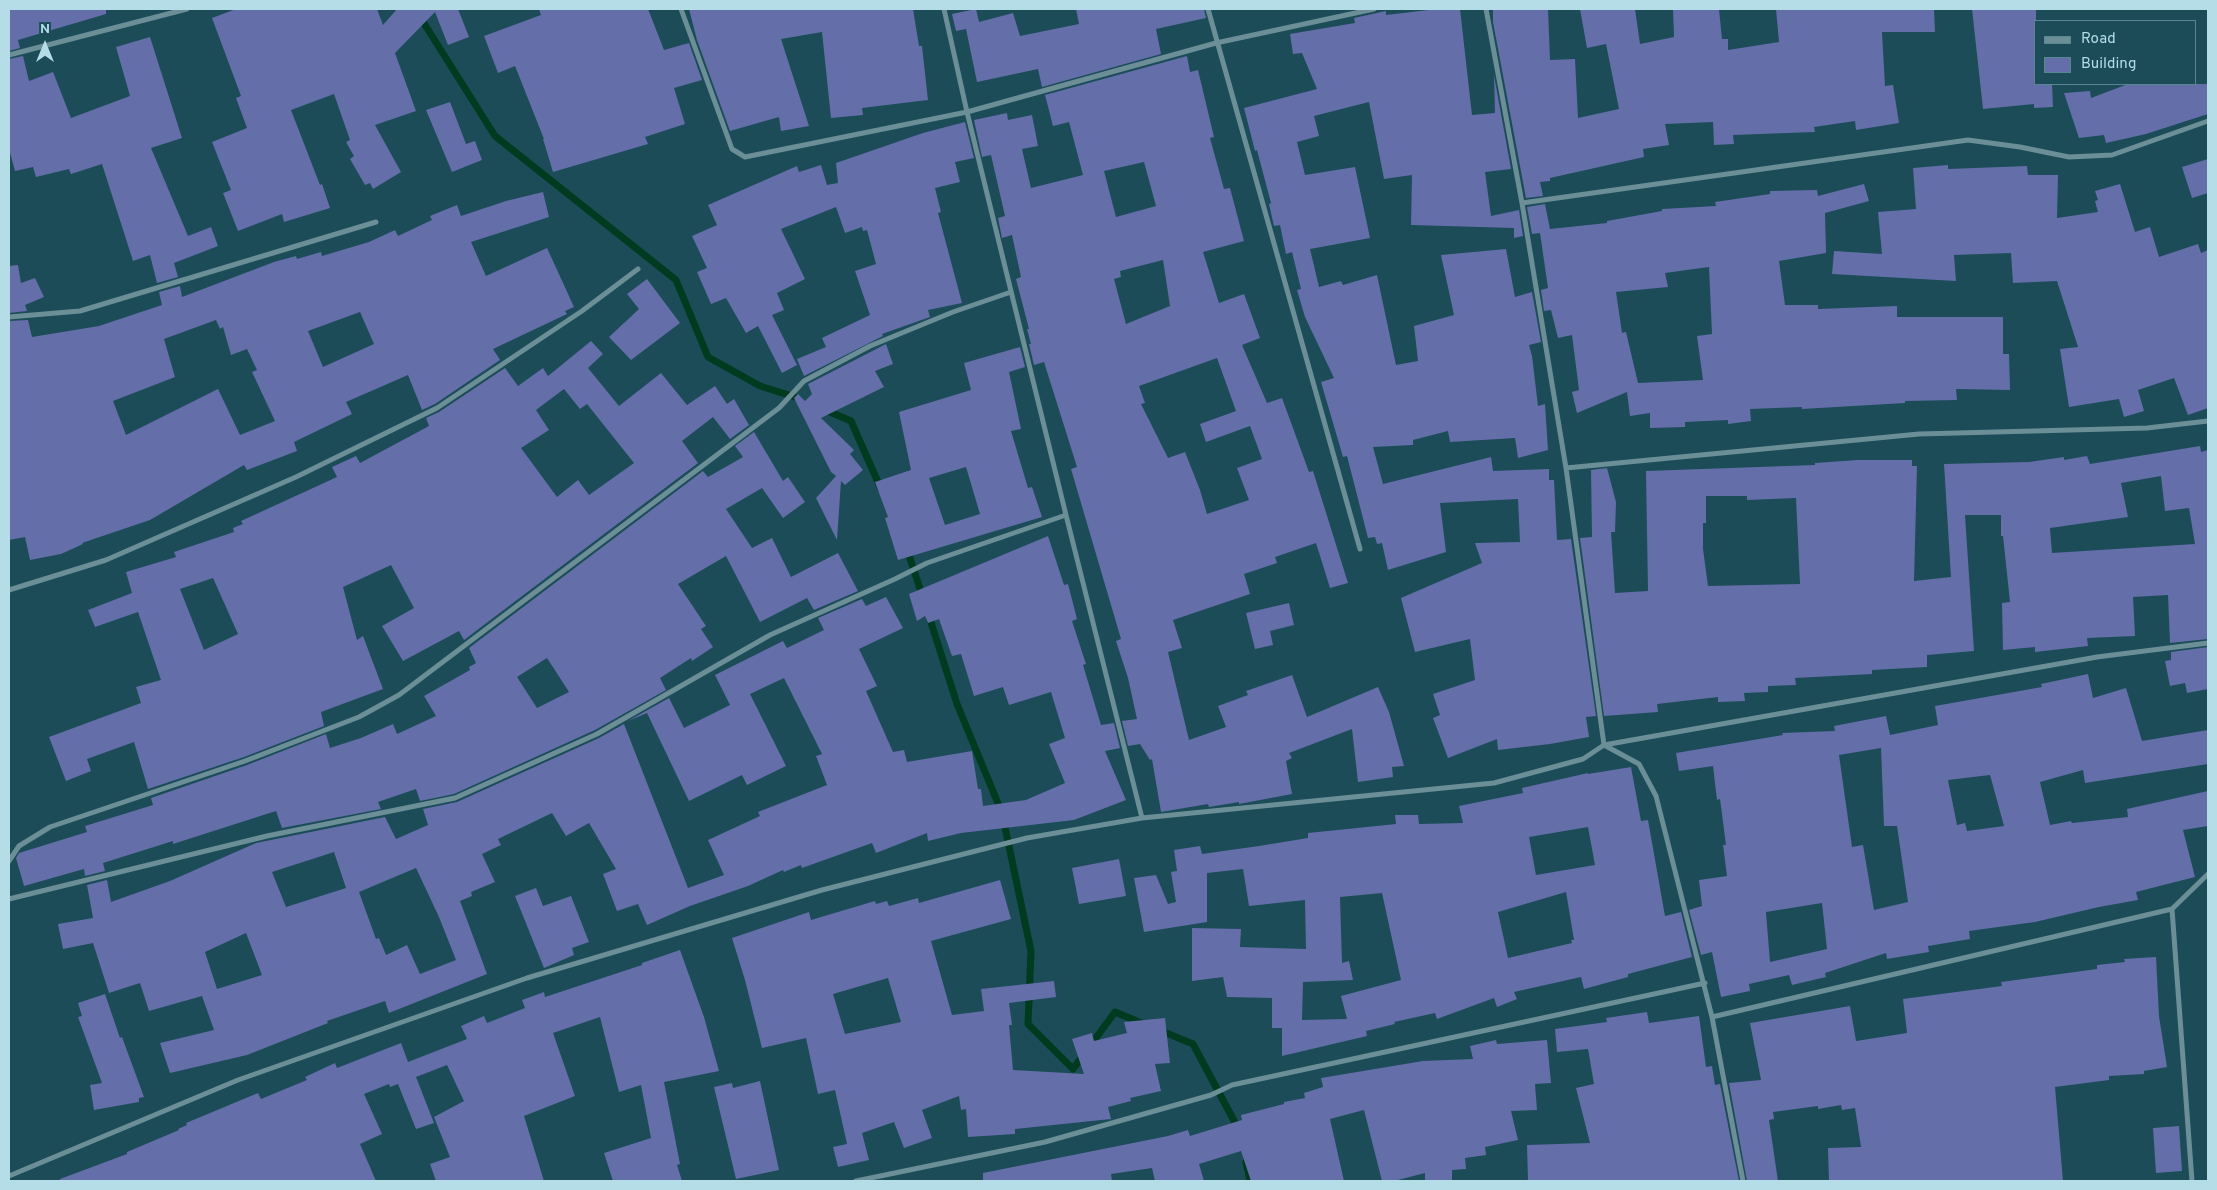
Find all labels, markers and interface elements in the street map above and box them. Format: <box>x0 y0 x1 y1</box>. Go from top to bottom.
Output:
north arrow <box>20 20 70 70</box>
legend <box>2034 20 2197 85</box>
text: N <box>40 21 50 38</box>
text: Road <box>2081 30 2116 49</box>
text: Building <box>2081 55 2136 74</box>

